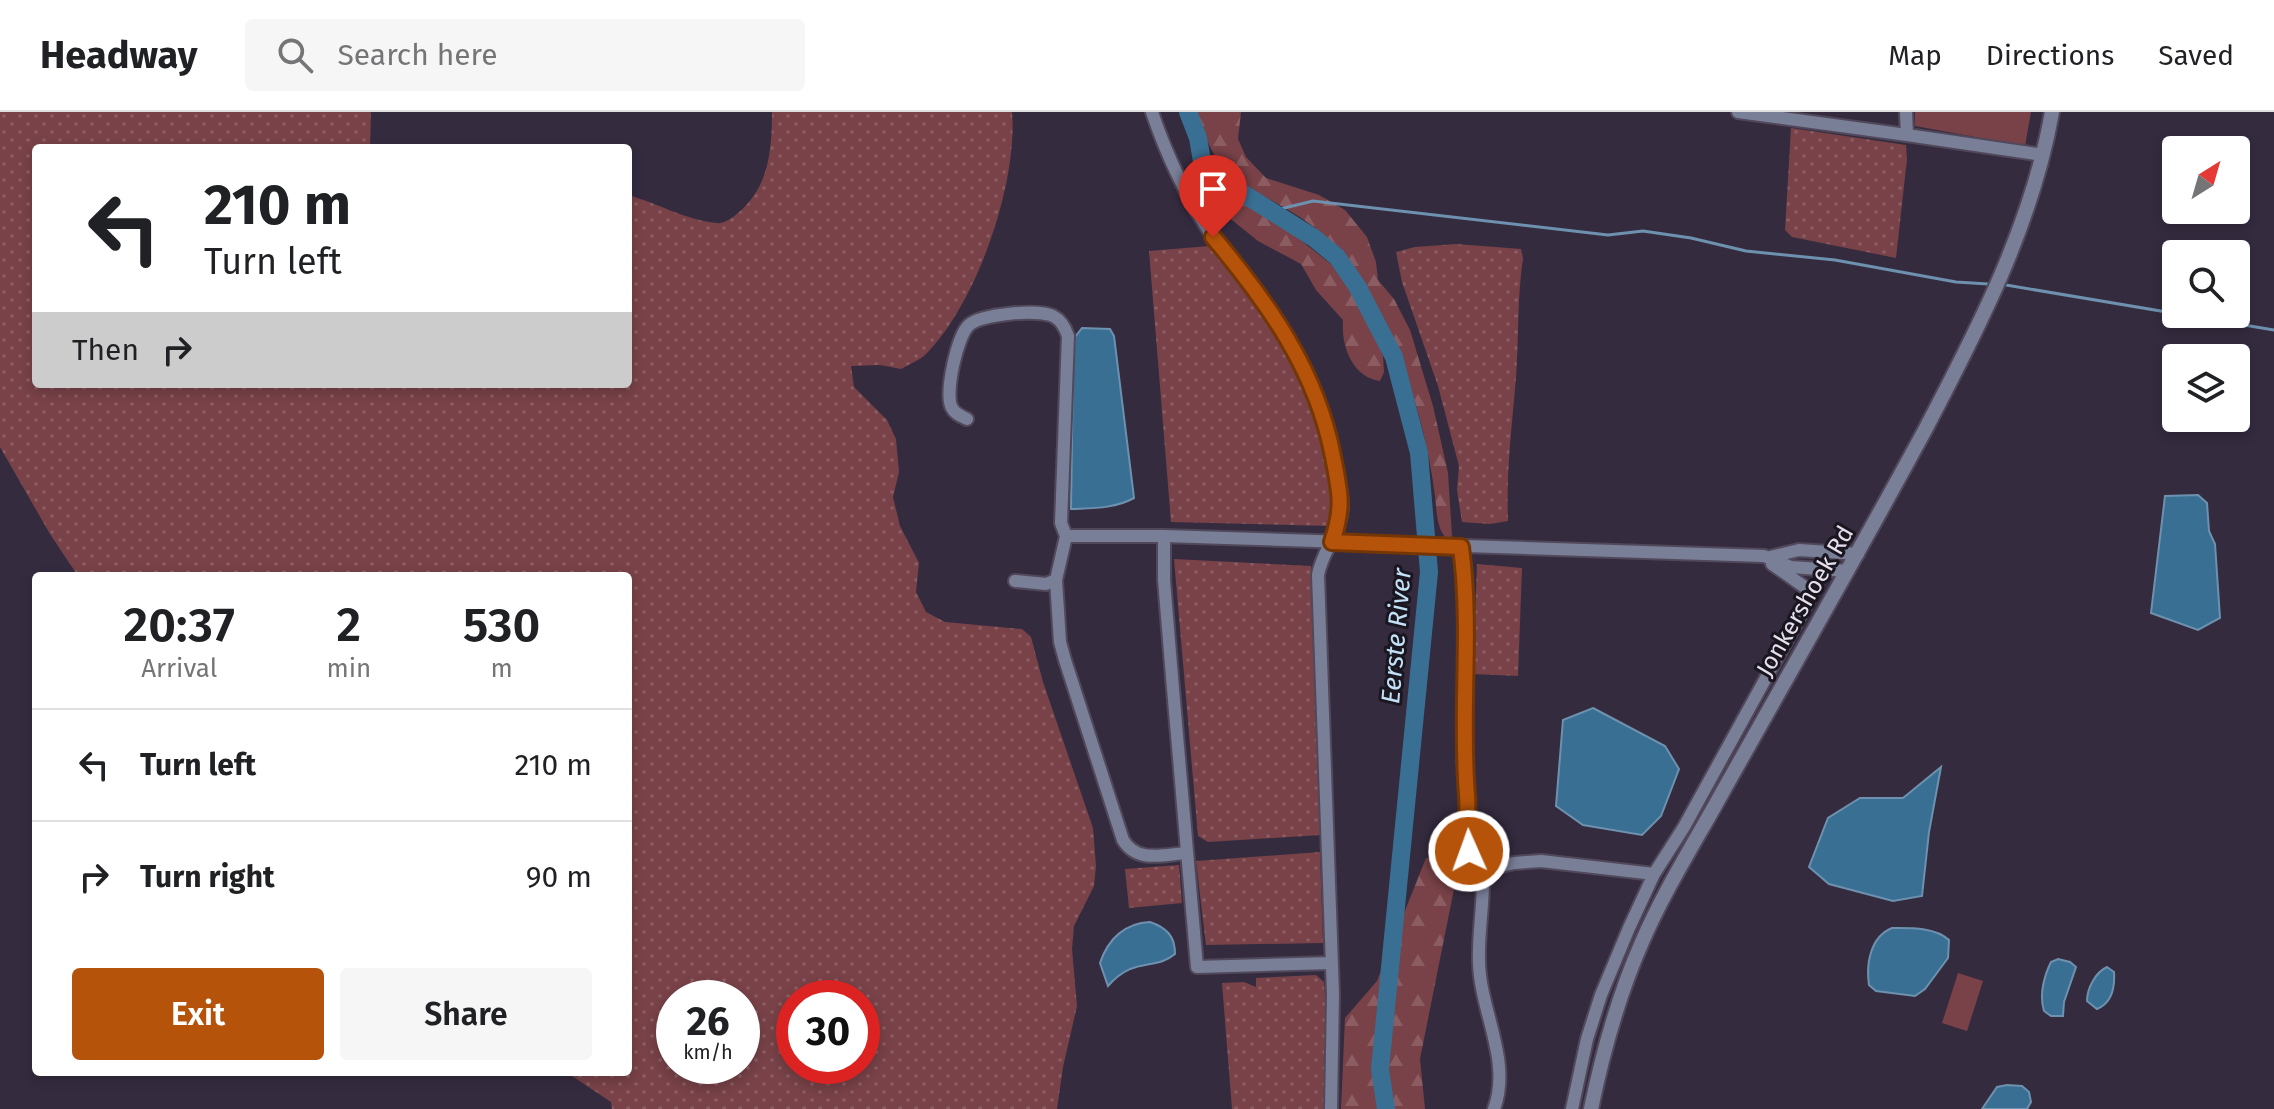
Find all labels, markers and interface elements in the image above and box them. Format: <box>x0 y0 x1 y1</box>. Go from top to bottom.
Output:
search box <box>245 19 805 91</box>
text: Headway <box>40 32 197 78</box>
icon: search <box>273 33 317 77</box>
text: Search here <box>337 37 498 73</box>
text: Map <box>1888 39 1942 72</box>
text: Directions <box>1986 39 2114 72</box>
text: Saved <box>2158 39 2234 72</box>
north arrow <box>2162 136 2250 224</box>
map controls <box>2162 136 2250 432</box>
pin <box>1179 155 1247 237</box>
icon: arrive <box>1191 167 1235 211</box>
text: 210 m <box>204 172 351 239</box>
icon: left <box>72 176 176 280</box>
text: Turn left <box>204 240 342 284</box>
button: search <box>2162 240 2250 328</box>
icon: right <box>155 328 199 372</box>
text: Then <box>72 332 139 368</box>
button: layers <box>2162 344 2250 432</box>
street label: Jonkershoek Rd <box>1751 521 1859 681</box>
water label: Eerste River <box>1375 566 1418 705</box>
text: 20:37 <box>124 596 235 654</box>
text: 2 <box>337 596 361 654</box>
text: 530 <box>463 596 540 654</box>
text: Arrival <box>141 653 217 684</box>
text: min <box>326 653 371 684</box>
text: m <box>490 653 513 684</box>
icon: left <box>72 743 116 787</box>
text: Turn left <box>140 747 256 783</box>
text: 210 m <box>515 747 592 783</box>
position arrow <box>1427 809 1511 893</box>
icon: right <box>72 855 116 899</box>
text: Turn right <box>140 859 275 895</box>
text: 90 m <box>526 859 592 895</box>
button: Exit <box>72 968 324 1060</box>
button: Share <box>340 968 592 1060</box>
speed limit sign: 30 <box>776 980 880 1084</box>
text: 26 <box>686 998 730 1046</box>
text: km/h <box>683 1040 733 1064</box>

